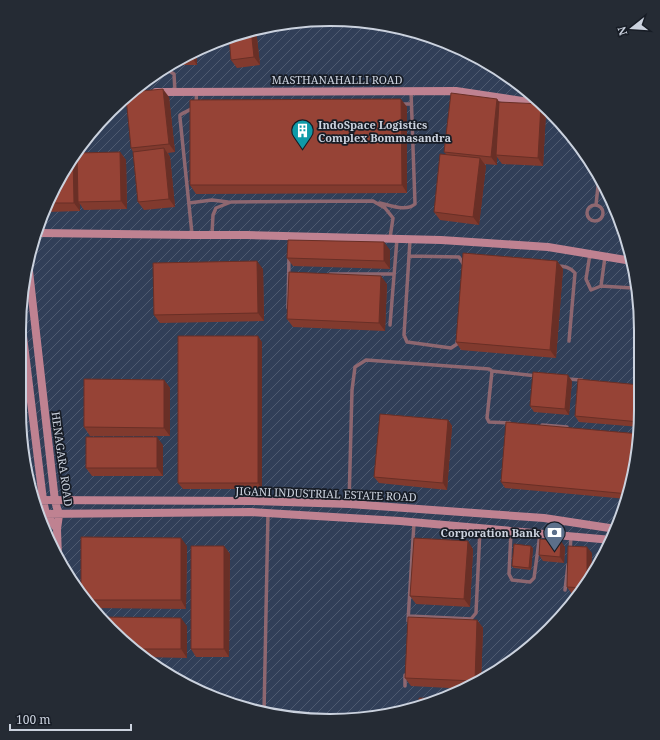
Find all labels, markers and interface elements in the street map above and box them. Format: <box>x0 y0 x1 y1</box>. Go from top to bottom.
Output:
north arrow <box>612 8 652 48</box>
text: N <box>613 24 630 37</box>
street label: MASTHANAHALLI ROAD <box>272 72 402 87</box>
place label: IndoSpace Logistics Complex Bommasandra <box>318 117 452 145</box>
building icon: IndoSpace Logistics Complex Bommasandra <box>289 118 315 151</box>
street label: HENAGARA ROAD <box>48 411 77 507</box>
street label: JIGANI INDUSTRIAL ESTATE ROAD <box>234 483 417 504</box>
bank icon: Corporation Bank <box>542 520 568 553</box>
place label: Corporation Bank <box>441 525 540 540</box>
scale bar <box>10 706 131 732</box>
text: 100 m <box>16 711 51 728</box>

